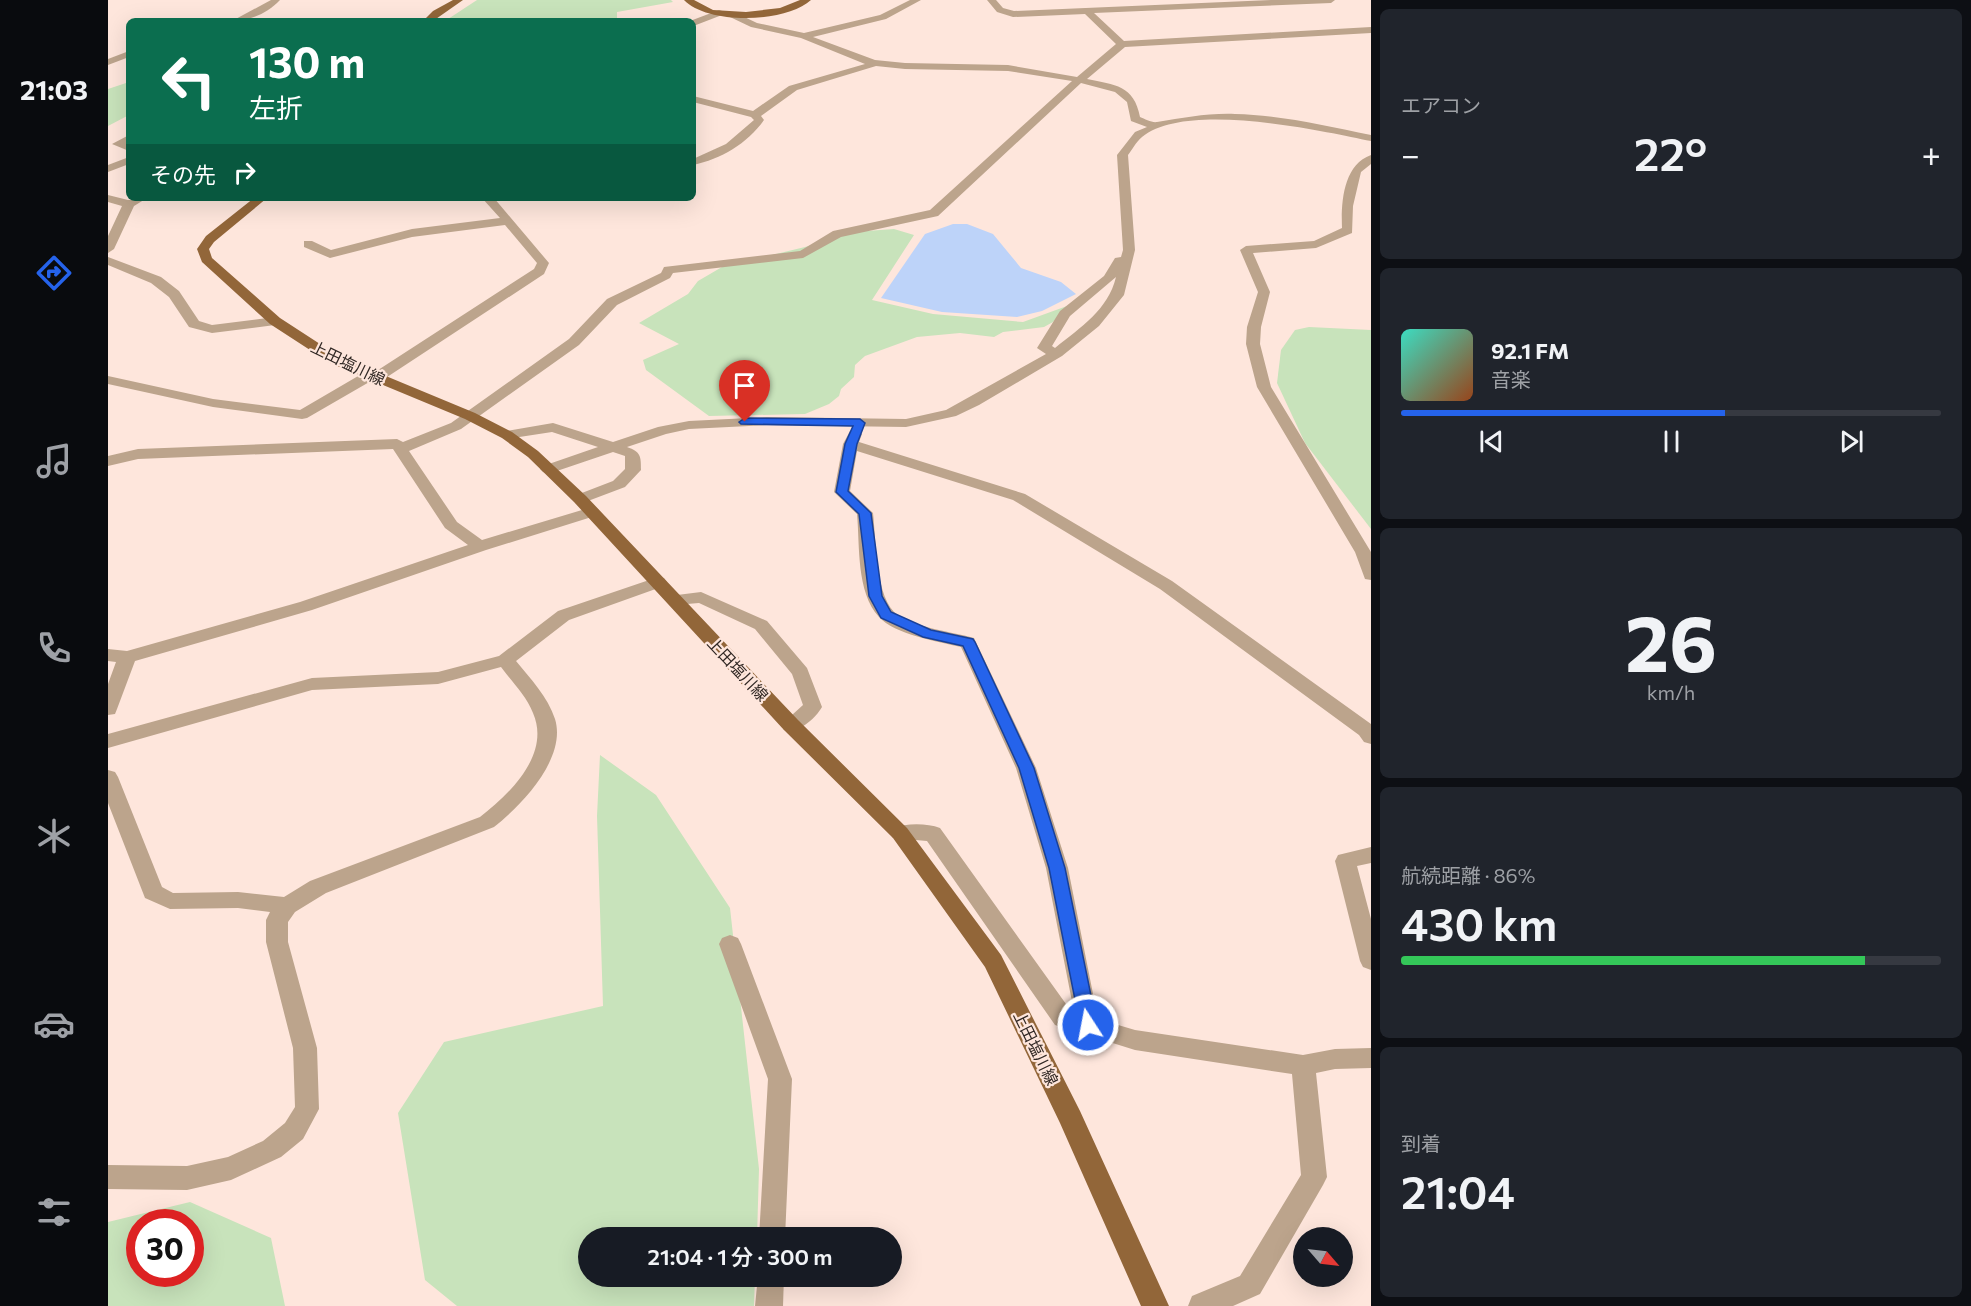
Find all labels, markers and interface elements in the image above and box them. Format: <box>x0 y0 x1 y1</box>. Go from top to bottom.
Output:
text: 130 m <box>249 35 365 87</box>
icon: left <box>150 42 228 120</box>
text: 21:03 <box>20 73 88 106</box>
text: 左折 <box>249 91 303 124</box>
text: エアコン <box>1401 93 1481 117</box>
text: 22° <box>1634 125 1707 180</box>
text: − <box>1401 133 1420 174</box>
text: + <box>1922 133 1941 174</box>
icon: right <box>228 156 261 189</box>
text: その先 <box>150 161 216 188</box>
icon: directions <box>33 252 75 294</box>
street label: 上田塩川線 <box>308 336 388 389</box>
text: 92.1 FM <box>1491 337 1569 364</box>
pin <box>719 360 770 422</box>
text: 音楽 <box>1491 367 1531 391</box>
icon: arrive <box>728 369 761 402</box>
icon: previous <box>1475 425 1508 458</box>
icon: pause <box>1655 425 1688 458</box>
icon: next <box>1835 425 1868 458</box>
icon: music <box>33 440 75 482</box>
text: 26 <box>1625 593 1717 688</box>
icon: phone <box>33 627 75 669</box>
street label: 上田塩川線 <box>704 633 773 704</box>
text: km/h <box>1647 680 1695 704</box>
icon: climate <box>33 815 75 857</box>
text: 航続距離 · 86% <box>1401 863 1535 887</box>
text: 430 km <box>1401 895 1557 950</box>
position arrow <box>1056 993 1120 1057</box>
icon: car <box>33 1003 75 1045</box>
street label: 上田塩川線 <box>1010 1008 1063 1088</box>
text: 到着 <box>1401 1131 1441 1155</box>
text: 21:04 <box>1401 1163 1515 1218</box>
icon: filters <box>33 1191 75 1233</box>
speed limit sign: 30 <box>126 1209 204 1287</box>
north arrow <box>1293 1227 1353 1287</box>
map controls <box>1293 1227 1353 1287</box>
text: 21:04 · 1 分 · 300 m <box>648 1243 832 1270</box>

